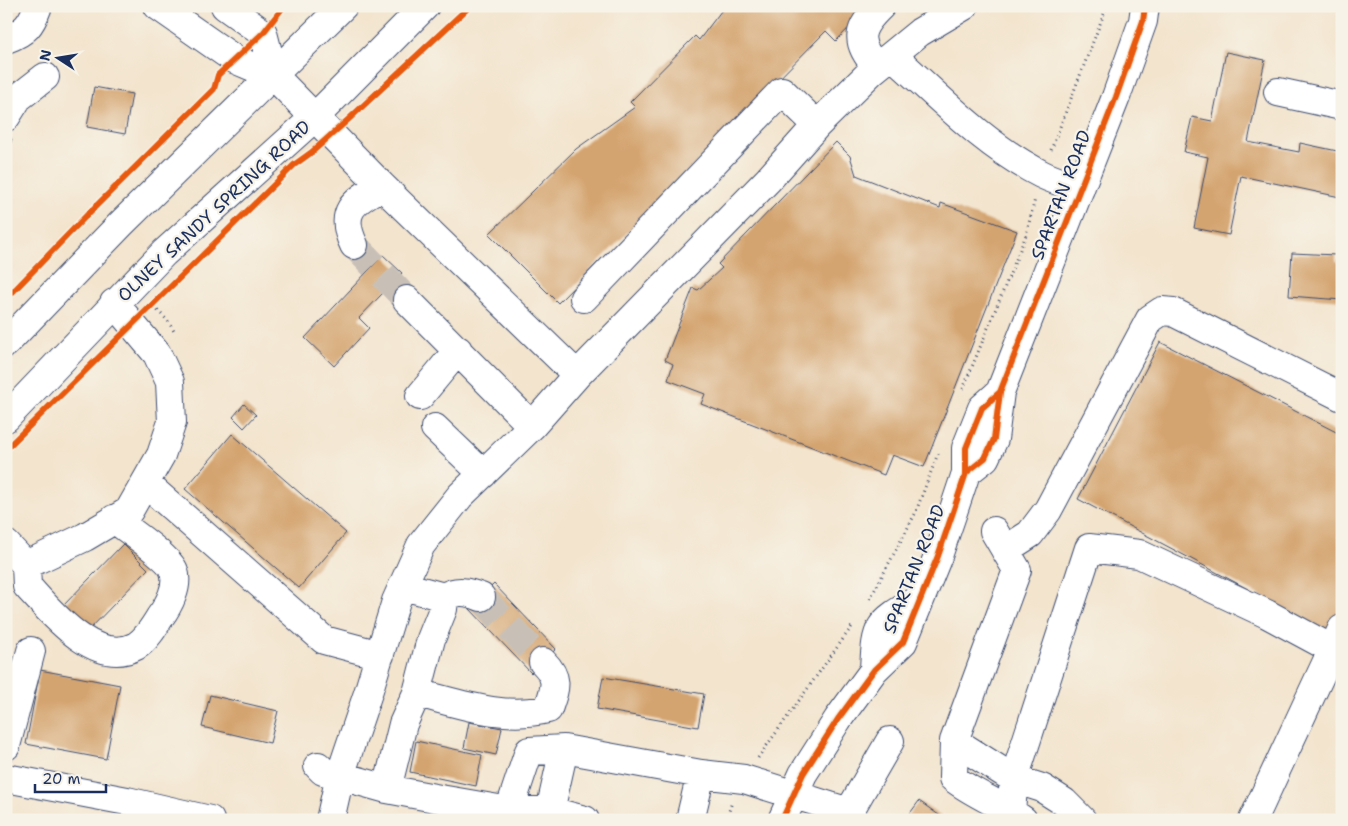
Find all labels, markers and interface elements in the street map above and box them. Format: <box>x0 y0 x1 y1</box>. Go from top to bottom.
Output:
north arrow <box>32 32 82 82</box>
text: N <box>35 48 55 63</box>
street label: OLNEY SANDY SPRING ROAD <box>112 115 316 307</box>
street label: SPARTAN ROAD <box>1025 127 1097 263</box>
street label: SPARTAN ROAD <box>877 501 951 637</box>
scale bar <box>35 761 106 793</box>
text: 20 m <box>42 769 81 789</box>

